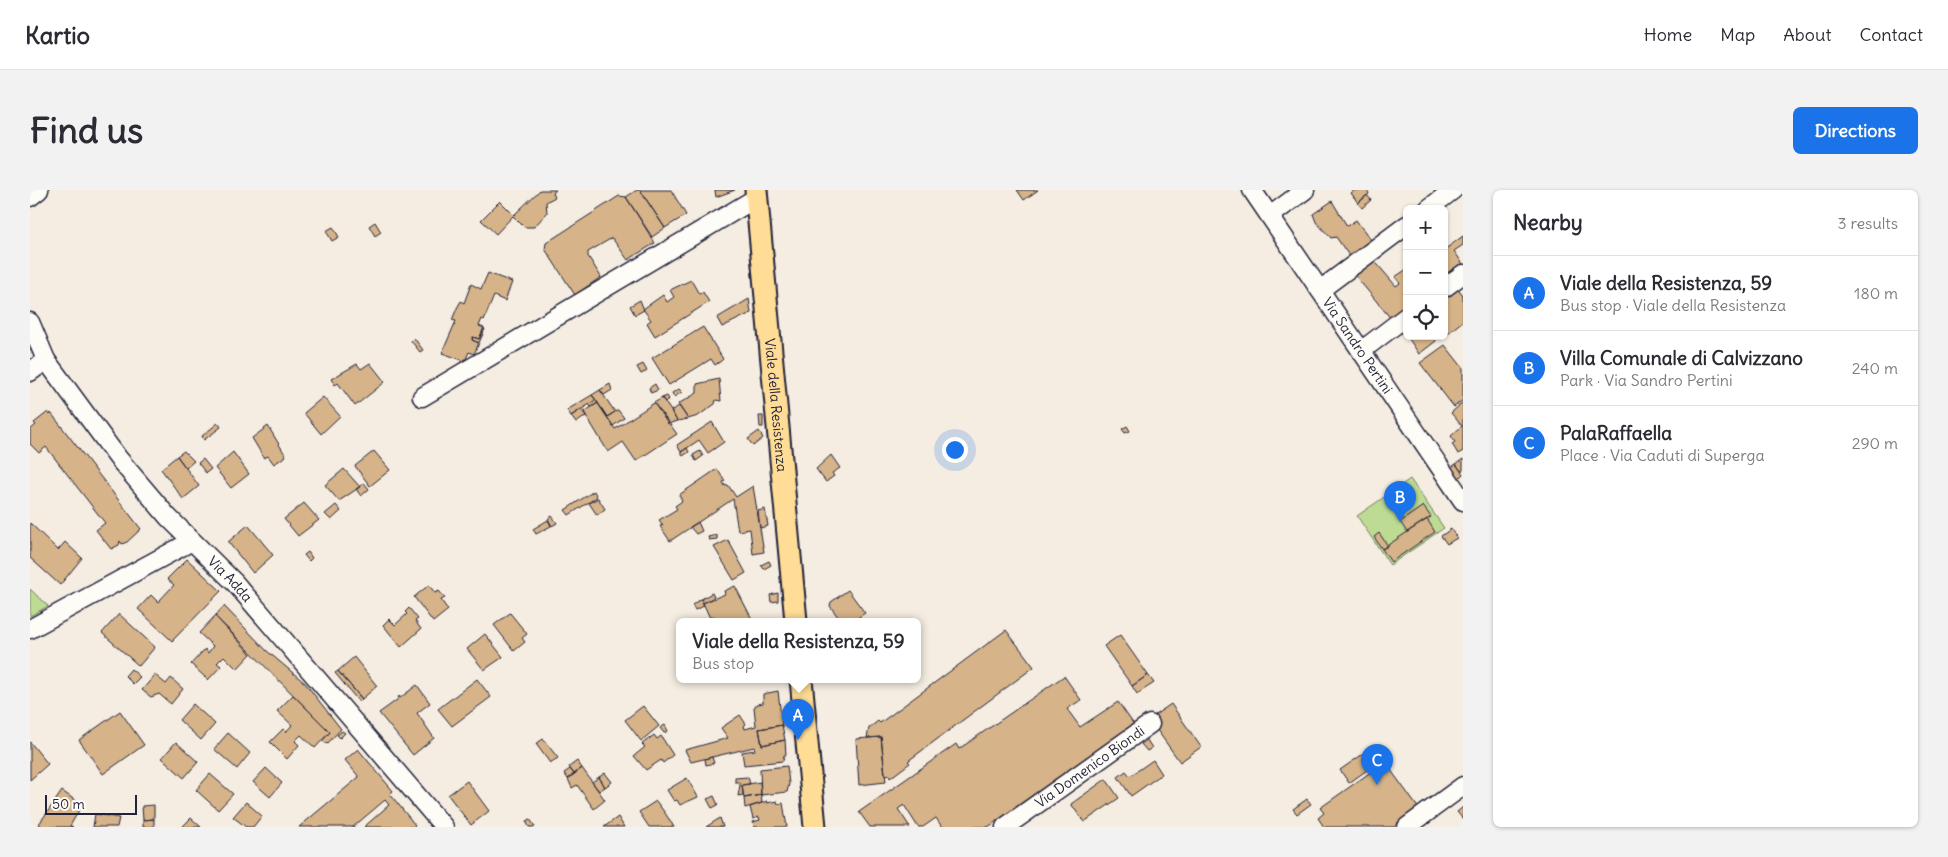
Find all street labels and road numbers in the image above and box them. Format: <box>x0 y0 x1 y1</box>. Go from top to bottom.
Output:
street label: Via Sandro Pertini <box>1319 294 1397 397</box>
street label: Viale della Resistenza <box>761 337 791 473</box>
street label: Via Adda <box>204 552 256 606</box>
street label: Via Domenico Biondi <box>1032 722 1148 812</box>

